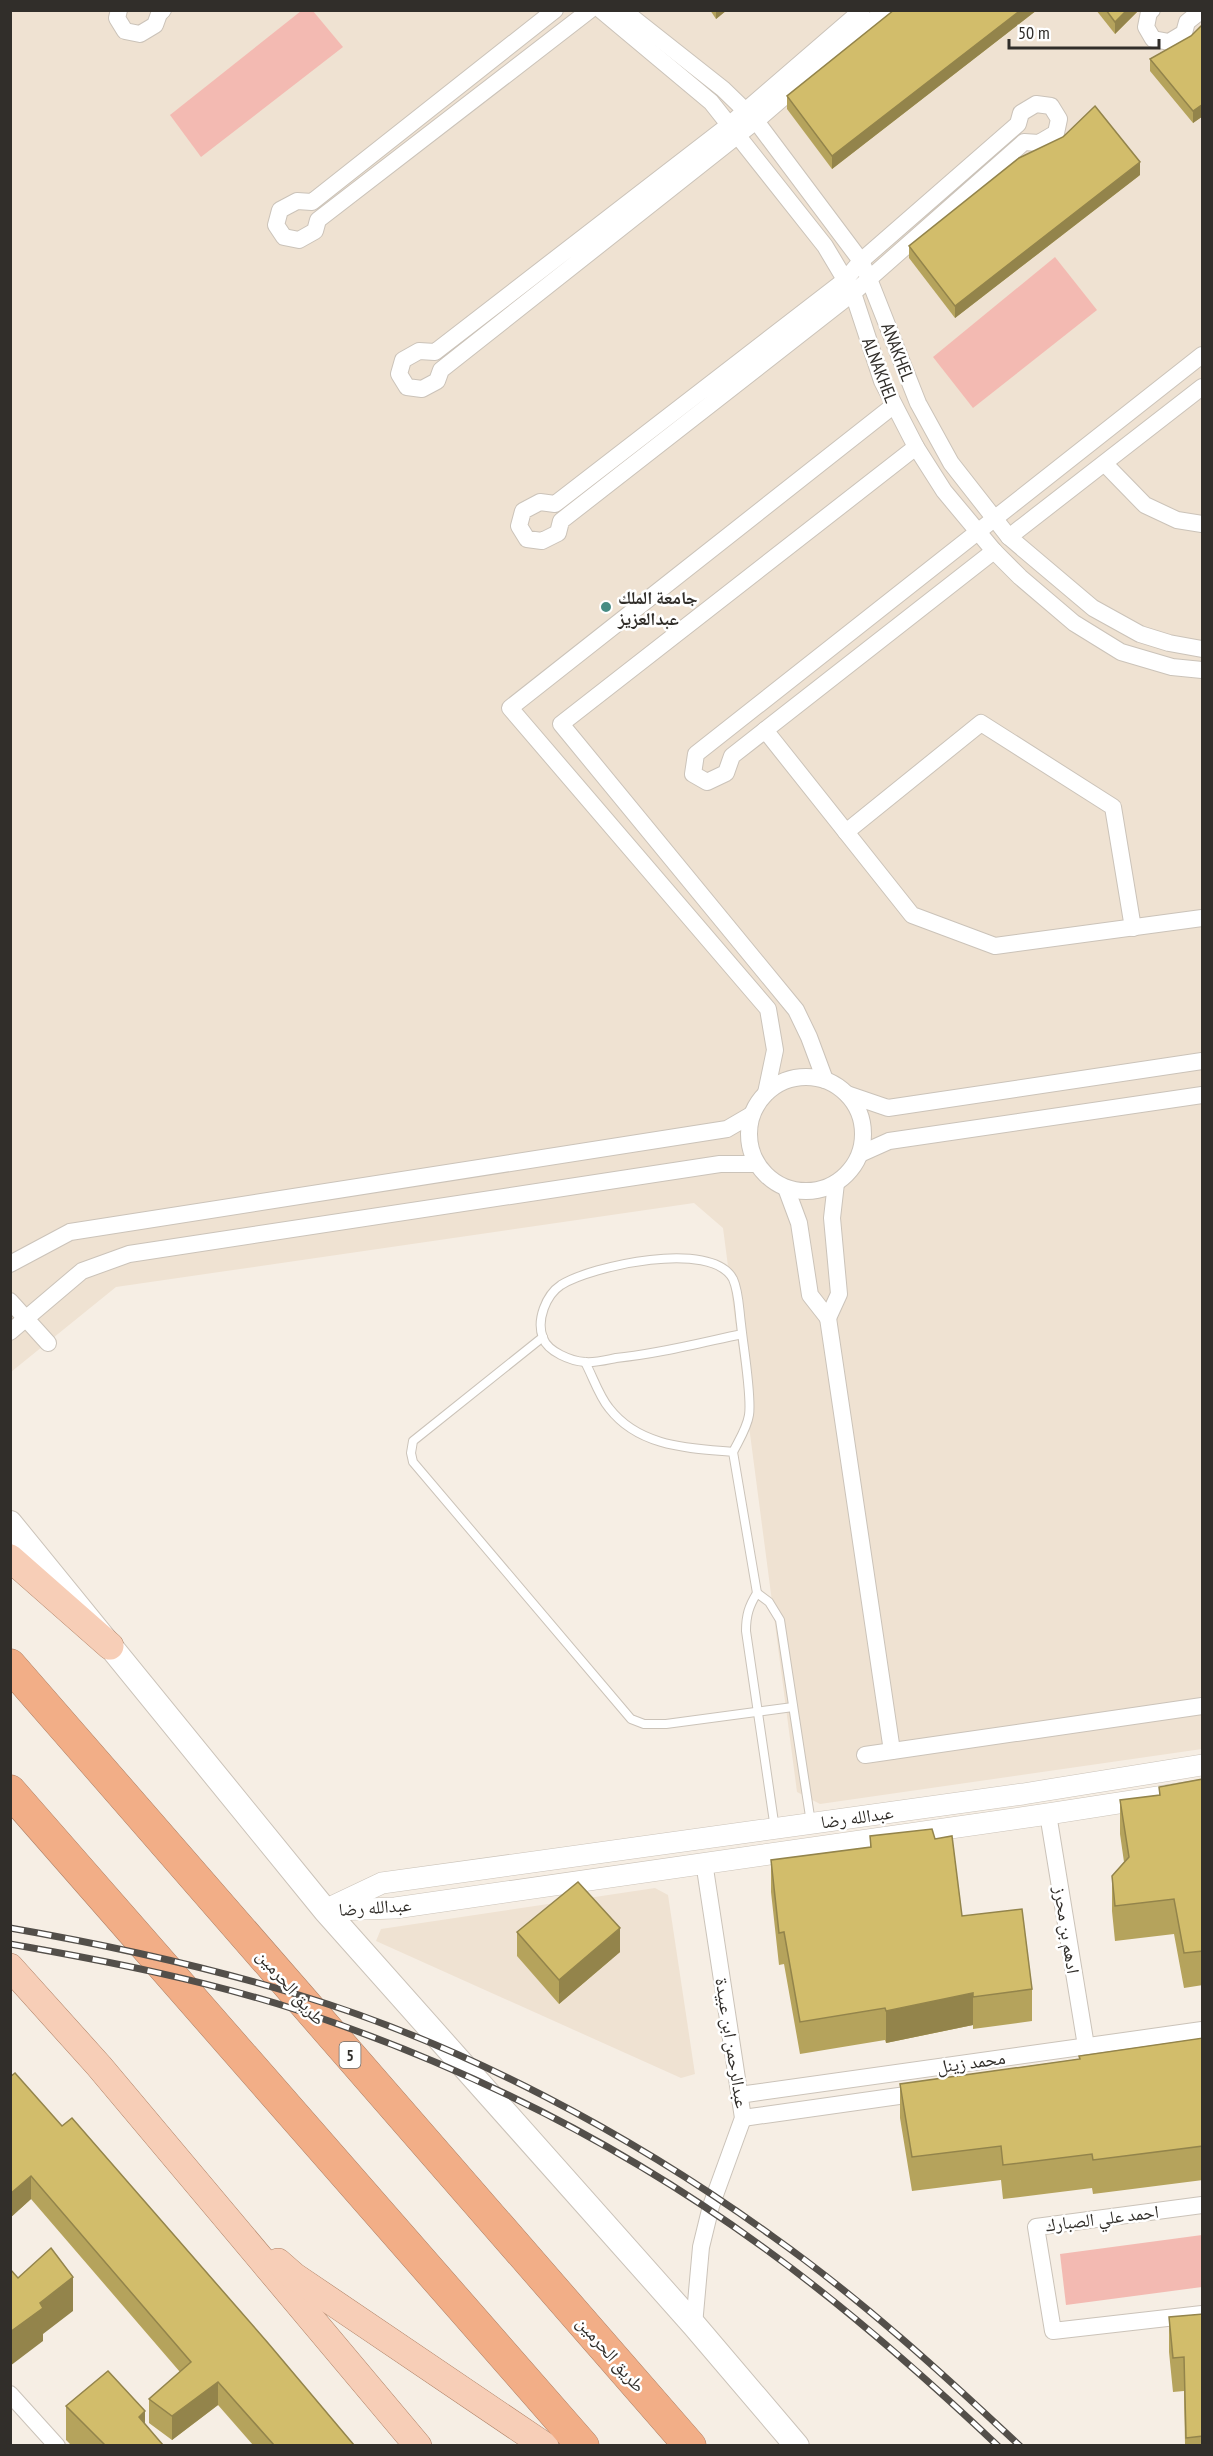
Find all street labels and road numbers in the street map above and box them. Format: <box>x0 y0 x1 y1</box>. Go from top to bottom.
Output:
street label: ANAKHEL <box>876 320 920 385</box>
street label: ALNAKHEL <box>857 334 903 406</box>
street label: عبدالله رضا <box>819 1801 895 1833</box>
street label: ادهم بن محرز <box>1048 1884 1085 1975</box>
street label: عبدالله رضا <box>338 1893 412 1921</box>
street label: طريق الحرمين <box>252 1944 330 2030</box>
street label: عبدالرحمن ابن عبيدة <box>710 1976 754 2110</box>
road number: 5 <box>340 2042 360 2068</box>
street label: محمد زينل <box>935 2046 1007 2078</box>
street label: احمد علي الصبارك <box>1044 2200 1160 2240</box>
street label: طريق الحرمين <box>572 2311 650 2397</box>

